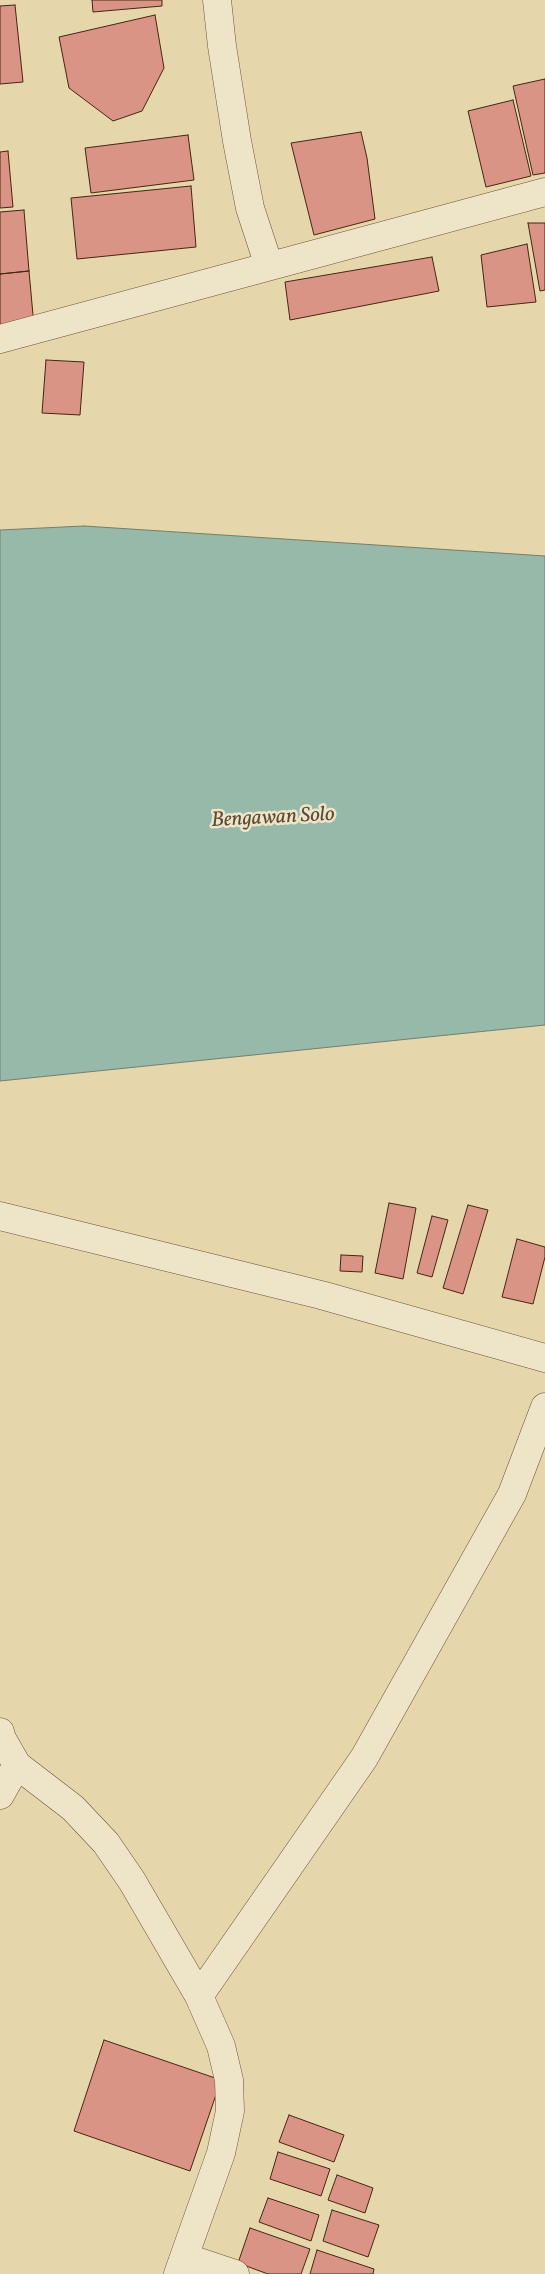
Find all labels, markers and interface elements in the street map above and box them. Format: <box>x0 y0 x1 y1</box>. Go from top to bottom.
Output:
water label: Bengawan Solo <box>211 803 335 835</box>

